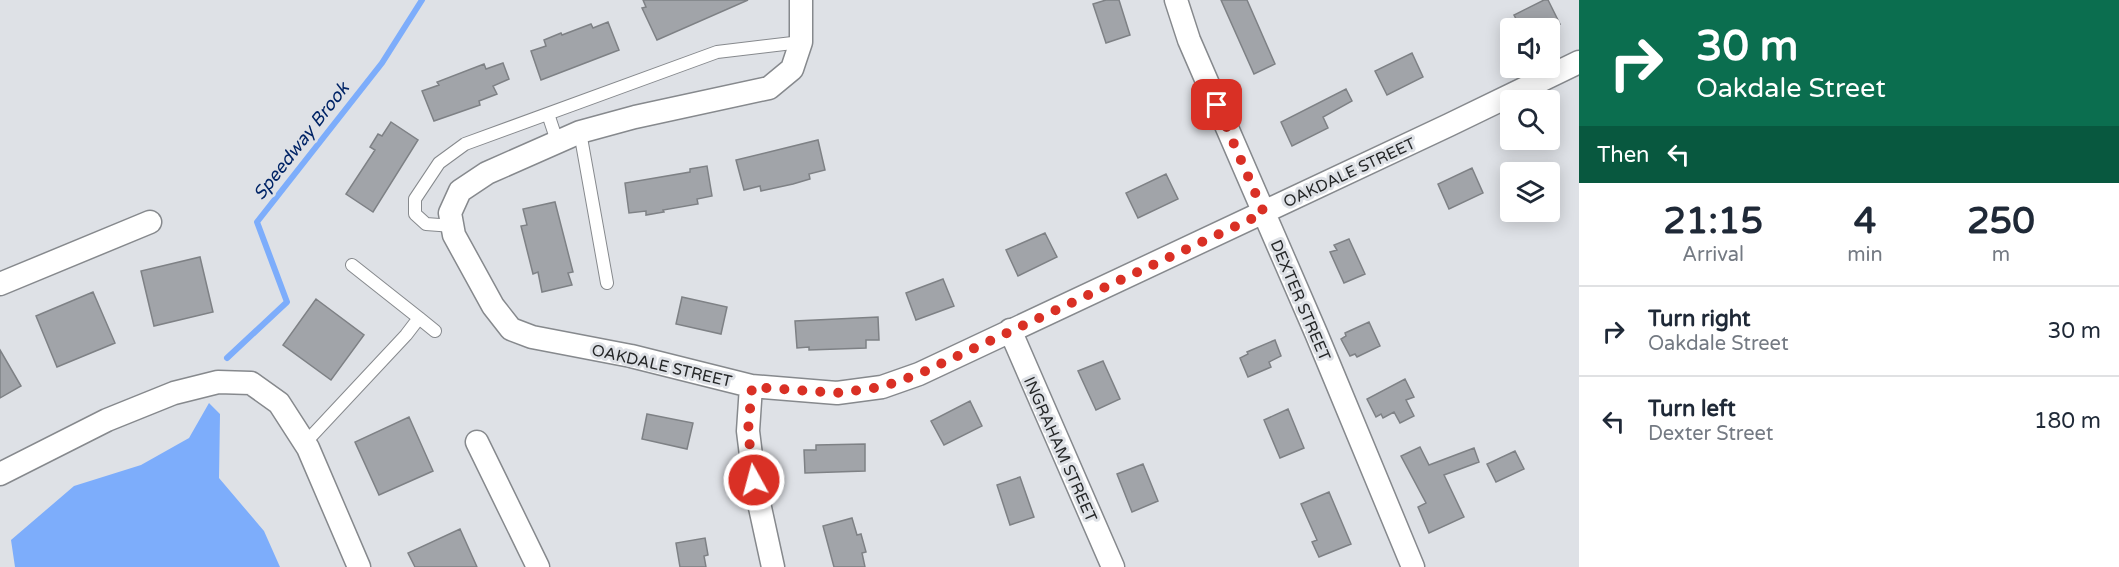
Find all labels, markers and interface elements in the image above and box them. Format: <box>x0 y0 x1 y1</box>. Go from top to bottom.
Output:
map controls <box>1500 18 1560 222</box>
button: sound <box>1500 18 1560 78</box>
text: 30 m <box>1696 21 1798 72</box>
icon: right <box>1597 24 1675 102</box>
text: Oakdale Street <box>1696 72 1886 105</box>
water label: Speedway Brook <box>248 77 354 204</box>
pin <box>1191 79 1242 130</box>
icon: arrive <box>1200 88 1233 121</box>
button: search <box>1500 90 1560 150</box>
street label: OAKDALE STREET <box>1280 133 1419 212</box>
icon: left <box>1662 138 1695 171</box>
text: Then <box>1597 142 1650 168</box>
button: layers <box>1500 162 1560 222</box>
text: 21:15 <box>1663 200 1763 243</box>
text: 4 <box>1854 200 1876 243</box>
text: 250 <box>1967 200 2035 243</box>
street label: DEXTER STREET <box>1266 237 1335 364</box>
text: Arrival <box>1682 243 1744 267</box>
text: min <box>1847 243 1883 267</box>
text: m <box>1992 243 2010 267</box>
text: Turn right <box>1648 306 1750 332</box>
icon: right <box>1597 315 1630 348</box>
text: 30 m <box>2047 318 2101 344</box>
text: Oakdale Street <box>1648 332 1789 356</box>
street label: OAKDALE STREET <box>590 340 734 392</box>
street label: INGRAHAM STREET <box>1019 374 1101 525</box>
text: Turn left <box>1648 396 1736 422</box>
icon: left <box>1597 405 1630 438</box>
text: 180 m <box>2034 408 2101 434</box>
text: Dexter Street <box>1648 422 1774 446</box>
position arrow <box>722 448 786 512</box>

